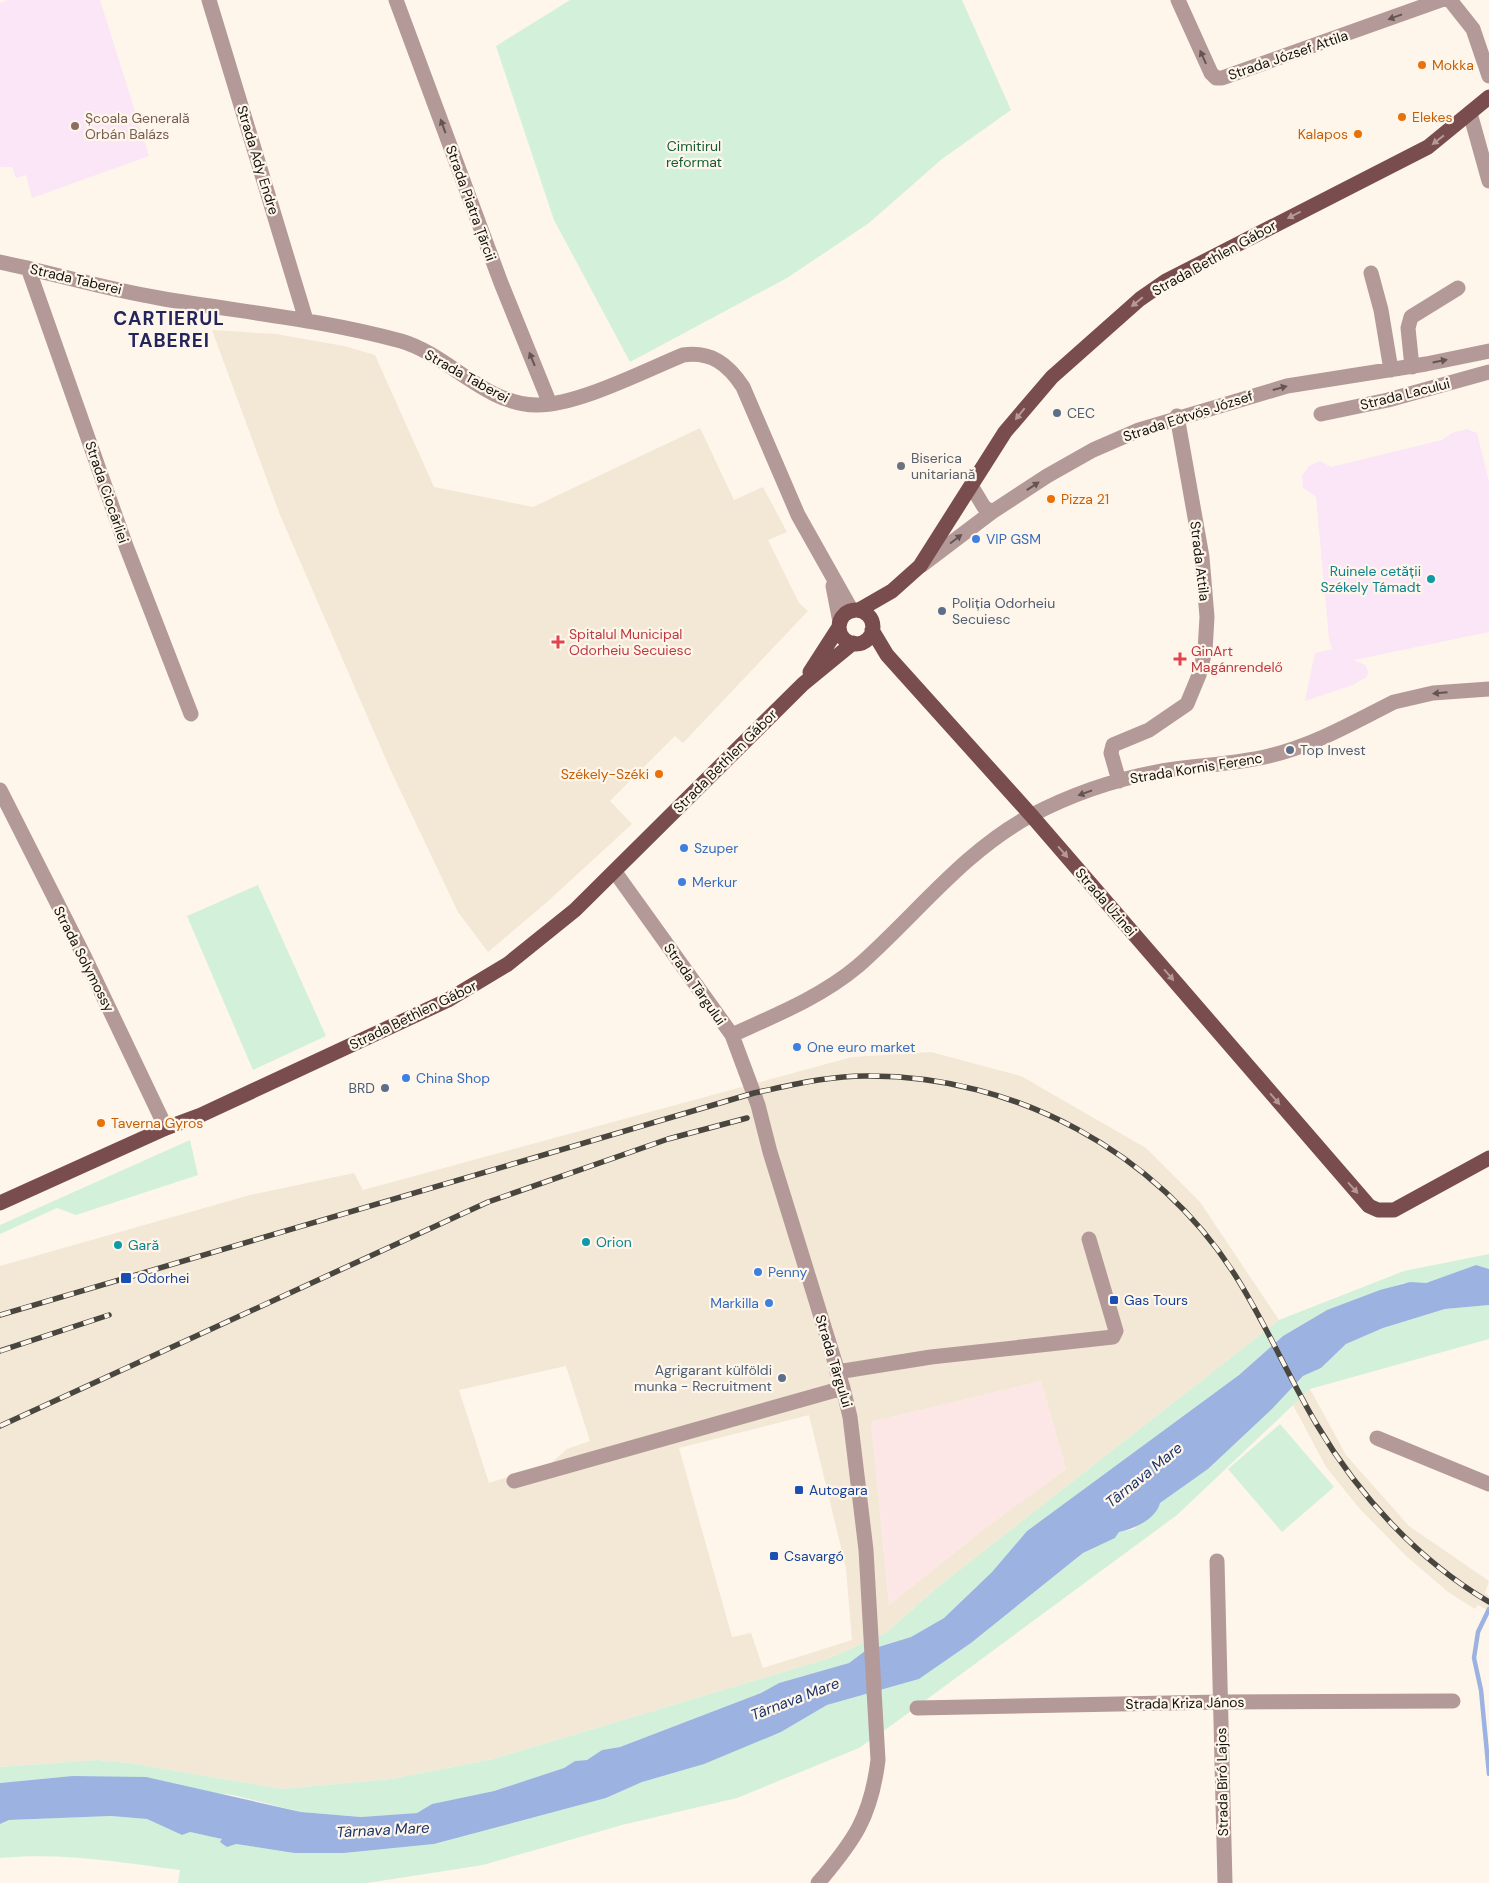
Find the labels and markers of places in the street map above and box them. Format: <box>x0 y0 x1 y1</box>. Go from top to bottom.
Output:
place label: Mokka <box>1432 56 1474 74</box>
marker: Mokka <box>1416 59 1428 71</box>
place label: Elekes <box>1412 108 1453 126</box>
place label: Școala Generală Orbán Balázs <box>85 109 190 143</box>
marker: Elekes <box>1396 111 1408 123</box>
marker: Școala Generală Orbán Balázs <box>69 120 81 132</box>
place label: Kalapos <box>1298 125 1348 143</box>
marker: Kalapos <box>1352 128 1364 140</box>
place label: CEC <box>1067 404 1095 422</box>
marker: CEC <box>1051 407 1063 419</box>
place label: Biserica unitariană <box>911 449 975 483</box>
marker: Biserica unitariană <box>895 460 907 472</box>
place label: Pizza 21 <box>1061 490 1109 508</box>
marker: Pizza 21 <box>1045 493 1057 505</box>
place label: VIP GSM <box>986 530 1041 548</box>
marker: VIP GSM <box>970 533 982 545</box>
place label: Ruinele cetății Székely Támadt <box>1321 562 1421 596</box>
marker: Ruinele cetății Székely Támadt <box>1425 573 1437 585</box>
place label: Poliția Odorheiu Secuiesc <box>952 594 1055 628</box>
marker: Poliția Odorheiu Secuiesc <box>936 605 948 617</box>
place label: Spitalul Municipal Odorheiu Secuiesc <box>569 625 692 659</box>
marker: Spitalul Municipal Odorheiu Secuiesc <box>551 635 565 649</box>
place label: GinArt Magánrendelő <box>1191 642 1283 676</box>
marker: GinArt Magánrendelő <box>1173 652 1187 666</box>
place label: Top Invest <box>1300 741 1366 759</box>
marker: Top Invest <box>1284 744 1296 756</box>
place label: Székely-Széki <box>561 765 649 783</box>
marker: Székely-Széki <box>653 768 665 780</box>
place label: Szuper <box>694 839 738 857</box>
marker: Szuper <box>678 842 690 854</box>
place label: Merkur <box>692 873 737 891</box>
marker: Merkur <box>676 876 688 888</box>
place label: One euro market <box>807 1038 916 1056</box>
marker: One euro market <box>791 1041 803 1053</box>
place label: China Shop <box>416 1069 490 1087</box>
marker: China Shop <box>400 1072 412 1084</box>
place label: BRD <box>349 1079 375 1097</box>
marker: BRD <box>379 1082 391 1094</box>
place label: Taverna Gyros <box>111 1114 203 1132</box>
marker: Taverna Gyros <box>95 1117 107 1129</box>
place label: Orion <box>596 1233 632 1251</box>
place label: Gară <box>128 1236 159 1254</box>
marker: Orion <box>580 1236 592 1248</box>
marker: Gară <box>112 1239 124 1251</box>
place label: Penny <box>768 1263 808 1281</box>
marker: Penny <box>752 1266 764 1278</box>
place label: Odorhei <box>137 1269 189 1287</box>
marker: Odorhei <box>119 1271 133 1285</box>
place label: Gas Tours <box>1124 1291 1188 1309</box>
place label: Markilla <box>710 1294 759 1312</box>
marker: Gas Tours <box>1108 1294 1120 1306</box>
marker: Markilla <box>763 1297 775 1309</box>
place label: Agrigarant külföldi munka - Recruitment <box>634 1361 772 1395</box>
marker: Agrigarant külföldi munka - Recruitment <box>776 1372 788 1384</box>
place label: Autogara <box>809 1481 868 1499</box>
marker: Autogara <box>793 1484 805 1496</box>
place label: Csavargó <box>784 1547 844 1565</box>
marker: Csavargó <box>768 1550 780 1562</box>

